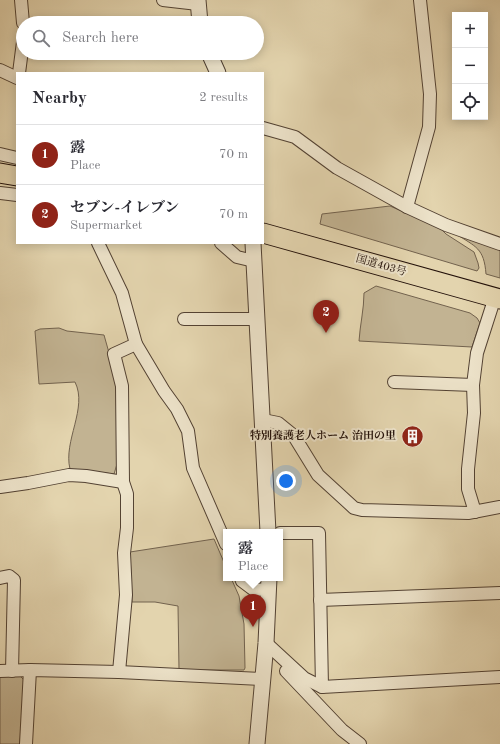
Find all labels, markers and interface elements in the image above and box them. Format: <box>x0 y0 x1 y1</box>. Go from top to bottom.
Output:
map controls <box>452 12 488 120</box>
button: + <box>452 12 488 48</box>
search box <box>16 16 264 60</box>
icon: search <box>30 27 52 49</box>
text: Search here <box>62 31 139 46</box>
button: − <box>452 48 488 84</box>
button: locate <box>452 84 488 120</box>
text: Nearby <box>32 90 87 107</box>
text: 2 results <box>199 91 248 104</box>
text: 露 <box>70 141 85 156</box>
text: 1 <box>41 148 49 161</box>
text: 70 m <box>219 148 248 161</box>
text: Place <box>70 159 100 172</box>
text: セブン-イレブン <box>70 201 179 216</box>
text: 2 <box>41 208 49 221</box>
text: 70 m <box>219 208 248 221</box>
text: Supermarket <box>70 219 142 232</box>
street label: 国道403号 <box>354 252 408 278</box>
pin: 2 <box>313 300 339 333</box>
building icon: 特別養護老人ホーム 治田の里 <box>399 423 425 449</box>
place label: 特別養護老人ホーム 治田の里 <box>250 429 396 442</box>
your location <box>276 471 296 491</box>
popup <box>223 529 283 581</box>
text: 露 <box>238 542 253 557</box>
text: Place <box>238 560 268 573</box>
pin: 1 <box>240 594 266 627</box>

